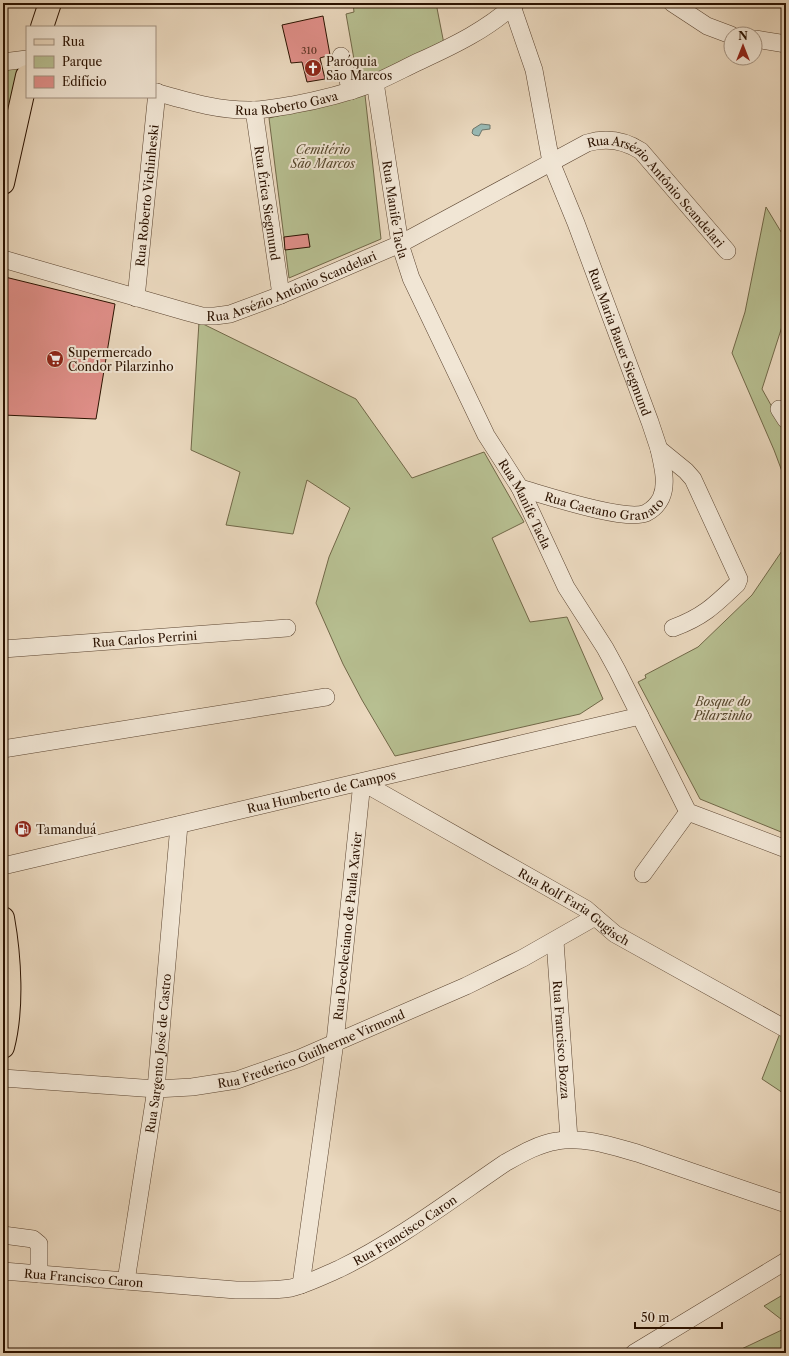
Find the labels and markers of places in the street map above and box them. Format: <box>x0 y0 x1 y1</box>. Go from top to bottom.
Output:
place label: Paróquia São Marcos <box>326 54 392 83</box>
church icon: Paróquia São Marcos <box>303 58 323 78</box>
place label: Supermercado Condor Pilarzinho <box>68 345 174 374</box>
supermarket icon: Supermercado Condor Pilarzinho <box>45 349 65 369</box>
fuel station icon: Tamanduá <box>13 819 33 839</box>
place label: Tamanduá <box>36 822 97 837</box>

